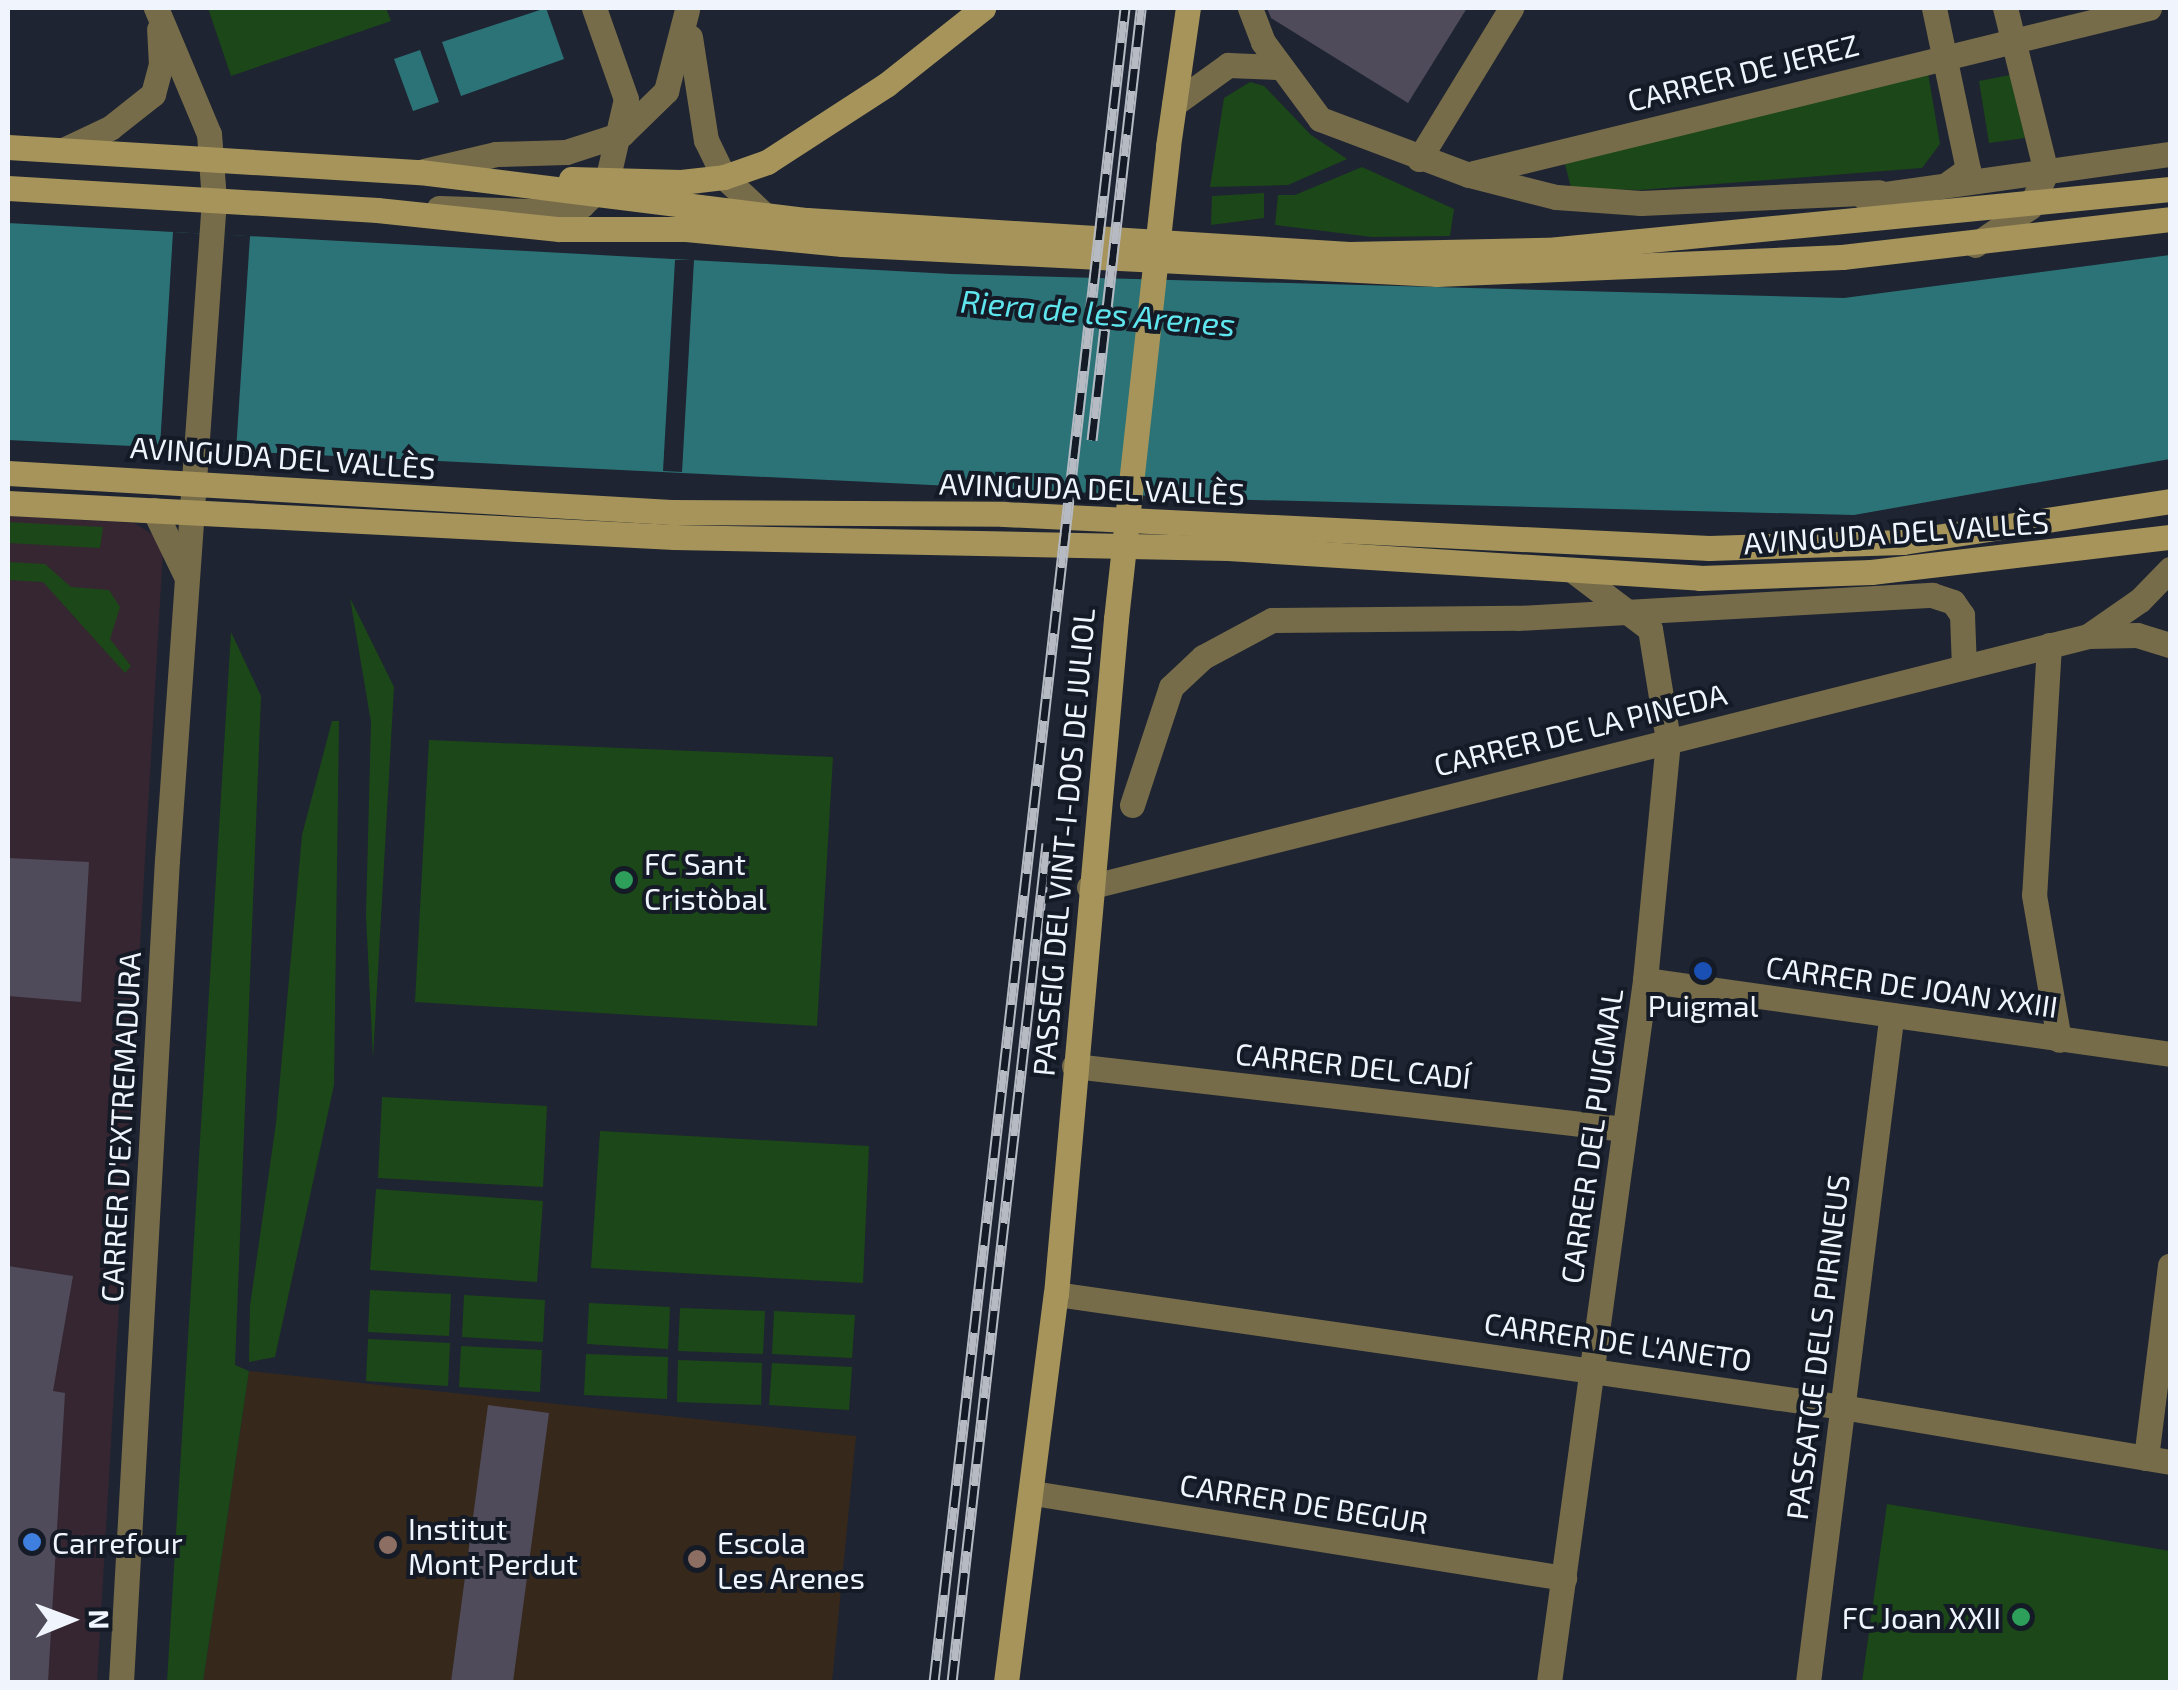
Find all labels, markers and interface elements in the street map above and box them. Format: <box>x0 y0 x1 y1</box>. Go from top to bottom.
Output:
street label: CARRER DE JEREZ <box>1623 26 1863 118</box>
water label: Riera de les Arenes <box>959 281 1237 343</box>
street label: AVINGUDA DEL VALLÈS <box>128 428 438 486</box>
street label: AVINGUDA DEL VALLÈS <box>937 465 1247 511</box>
street label: AVINGUDA DEL VALLÈS <box>1741 503 2051 561</box>
street label: PASSEIG DEL VINT-I-DOS DE JULIOL <box>1025 605 1101 1079</box>
street label: CARRER DE LA PINEDA <box>1430 675 1730 783</box>
place label: FC Sant Cristòbal <box>644 845 767 916</box>
marker: FC Sant Cristòbal <box>613 869 635 891</box>
street label: CARRER DE JOAN XXIII <box>1763 948 2061 1024</box>
street label: CARRER D'EXTREMADURA <box>93 951 147 1303</box>
marker: Puigmal <box>1692 960 1714 982</box>
street label: CARRER DEL PUIGMAL <box>1552 986 1630 1286</box>
place label: Puigmal <box>1648 987 1758 1023</box>
street label: CARRER DEL CADÍ <box>1233 1035 1473 1095</box>
street label: PASSATGE DELS PIRINEUS <box>1778 1172 1856 1522</box>
street label: CARRER DE L'ANETO <box>1482 1304 1754 1378</box>
street label: CARRER DE BEGUR <box>1177 1466 1431 1540</box>
place label: Institut Mont Perdut <box>408 1510 578 1580</box>
place label: Carrefour <box>52 1524 183 1560</box>
place label: Escola Les Arenes <box>717 1524 866 1594</box>
marker: Carrefour <box>21 1531 43 1553</box>
marker: Institut Mont Perdut <box>377 1534 399 1556</box>
marker: Escola Les Arenes <box>686 1548 708 1570</box>
north arrow <box>20 1570 120 1670</box>
place label: FC Joan XXII <box>1841 1599 2001 1635</box>
marker: FC Joan XXII <box>2010 1606 2032 1628</box>
text: N <box>83 1609 117 1630</box>

